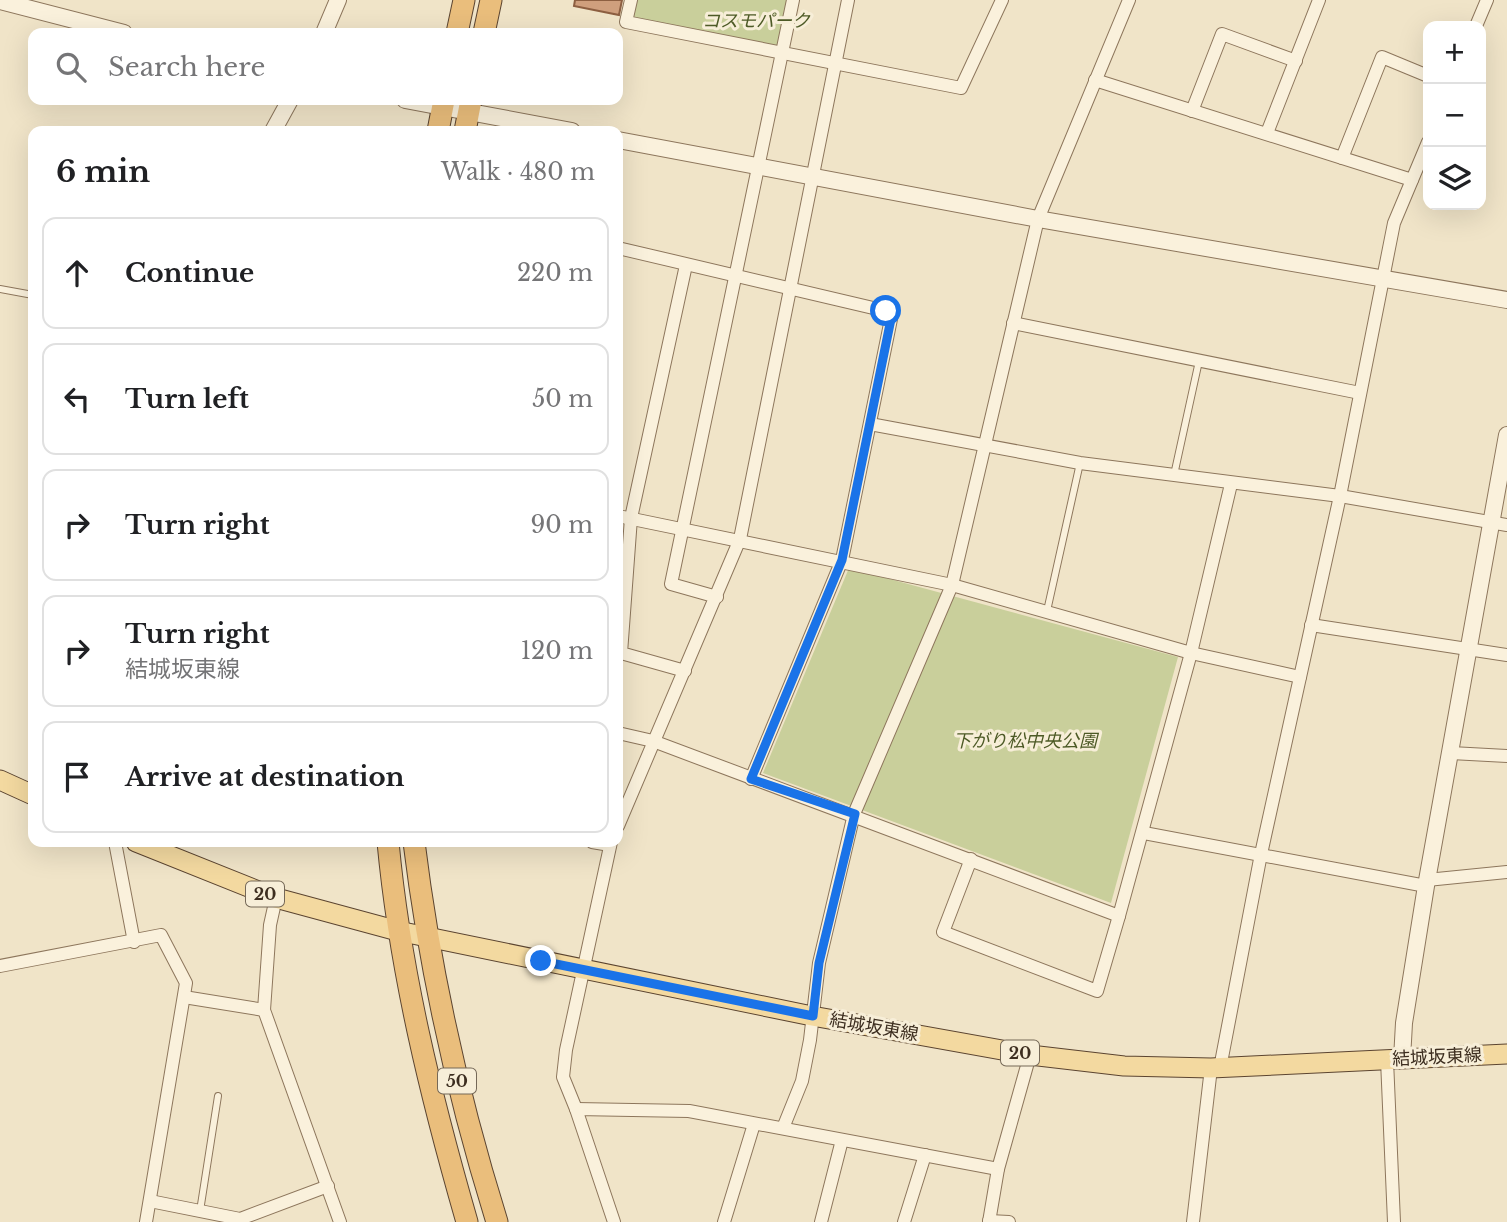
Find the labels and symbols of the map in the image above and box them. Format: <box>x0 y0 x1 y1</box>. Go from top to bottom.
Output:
park label: コスモパーク <box>702 10 811 32</box>
route start <box>870 295 901 326</box>
park label: 下がり松中央公園 <box>953 730 1100 752</box>
road number: 20 <box>246 881 284 906</box>
route end <box>525 945 556 976</box>
street label: 結城坂東線 <box>828 1008 920 1046</box>
road number: 20 <box>1001 1040 1039 1065</box>
street label: 結城坂東線 <box>1391 1044 1483 1070</box>
road number: 50 <box>438 1068 476 1093</box>

